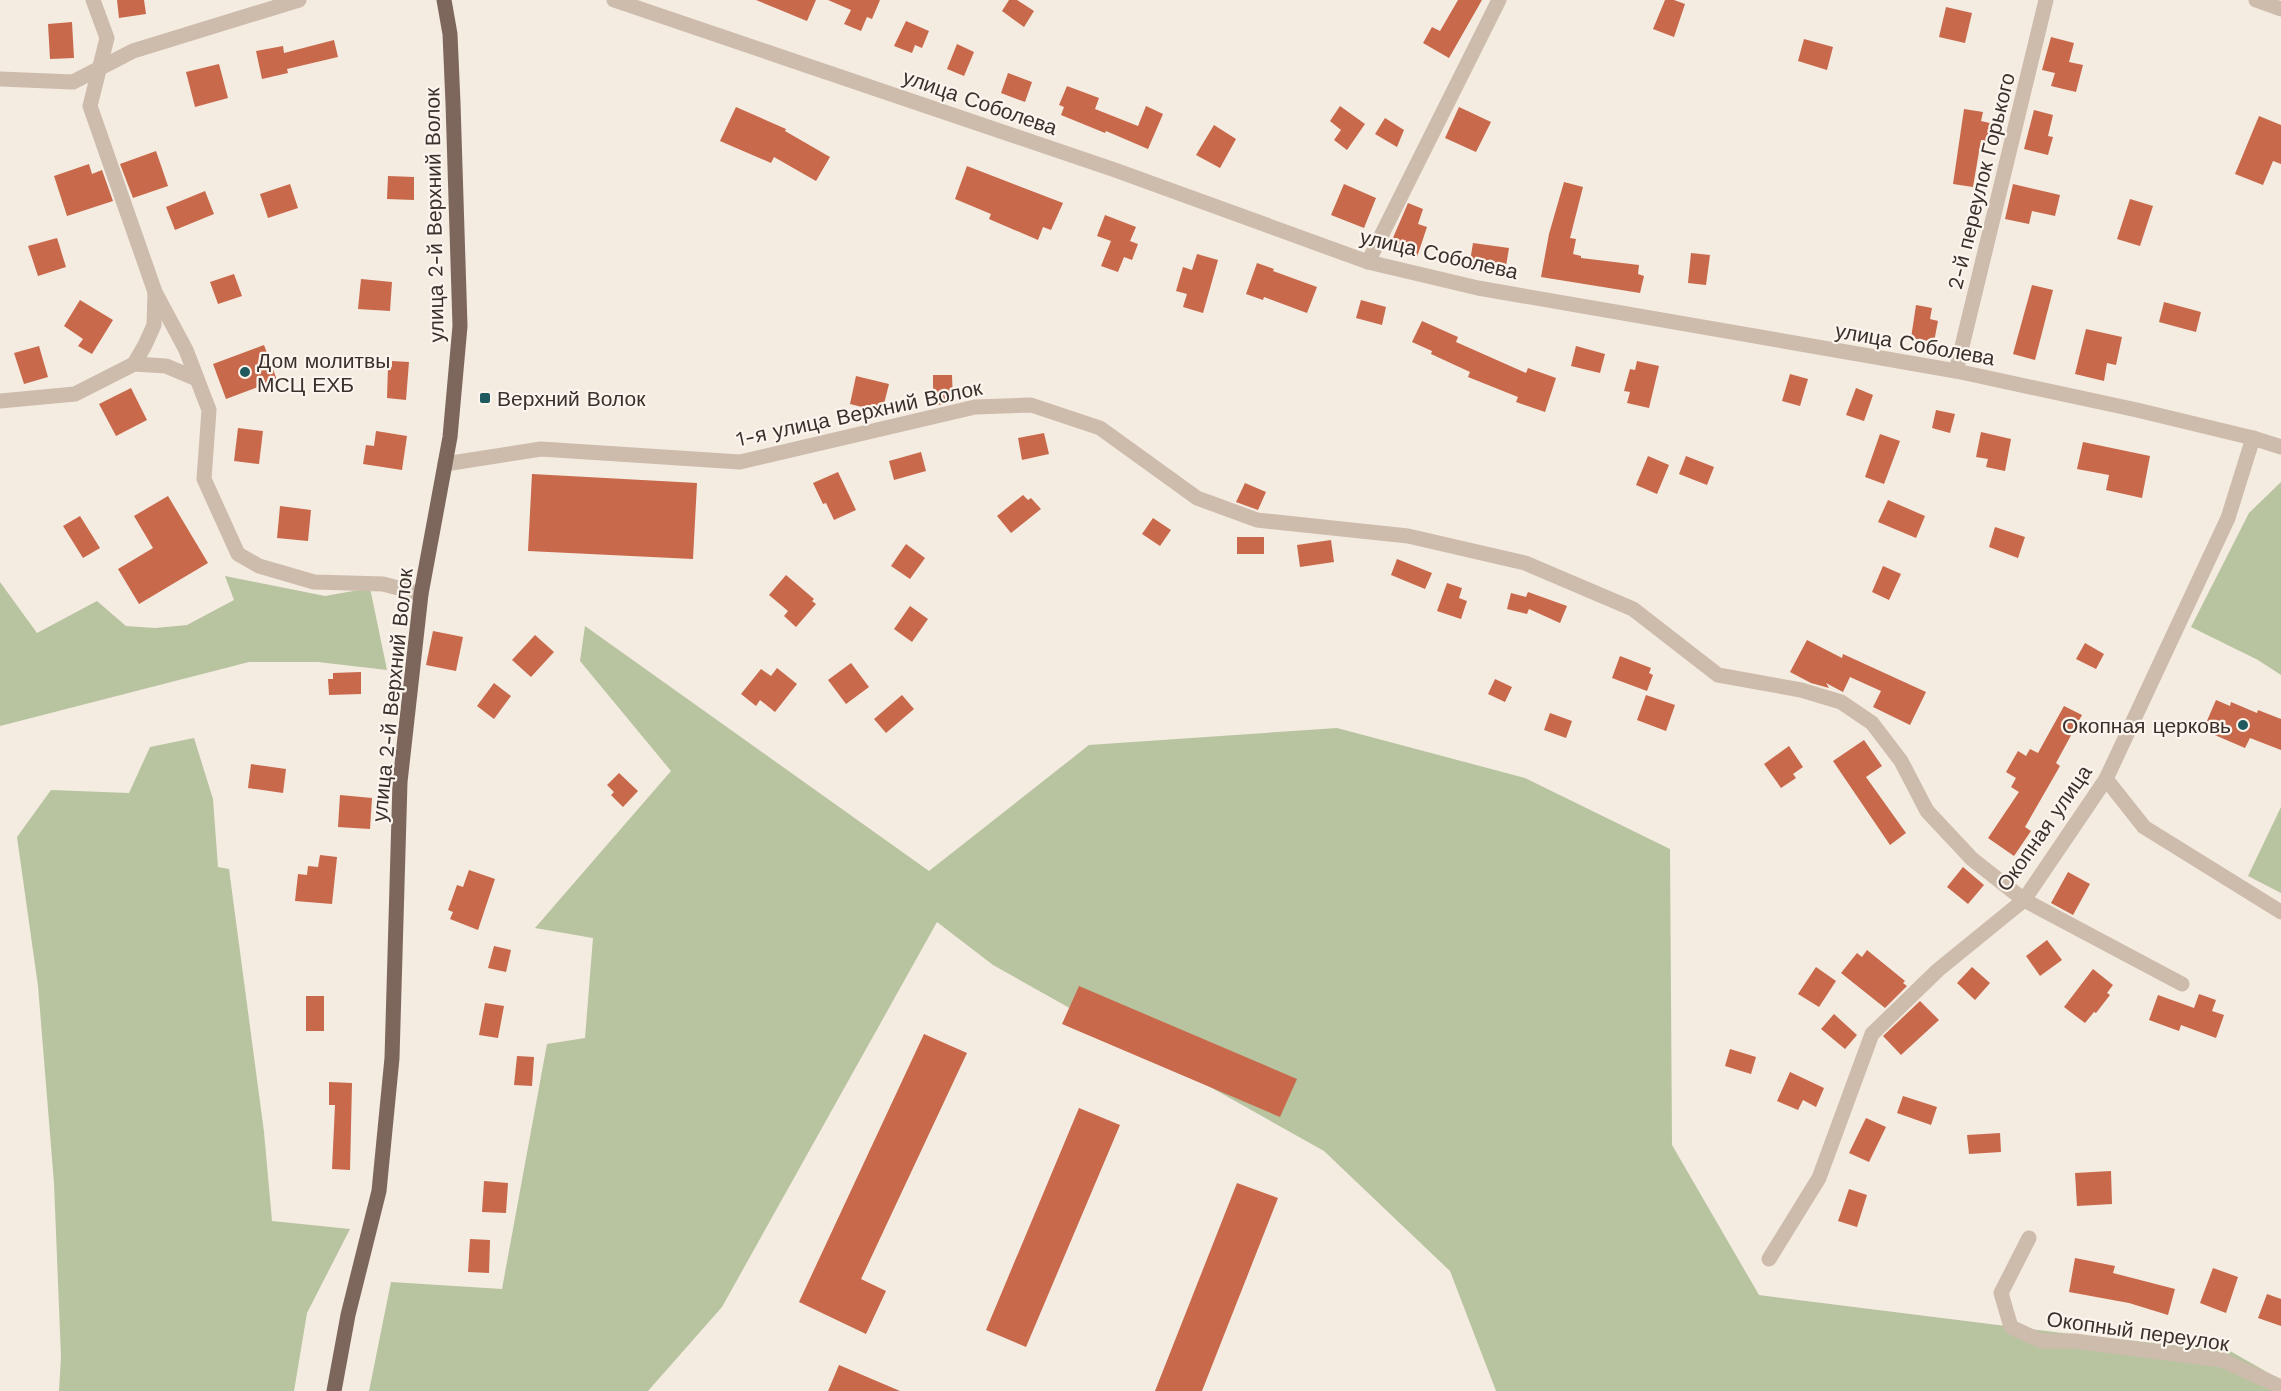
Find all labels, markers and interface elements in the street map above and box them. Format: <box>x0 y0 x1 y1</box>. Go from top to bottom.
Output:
street label: улица Соболева <box>900 64 1061 140</box>
street label: 2-й переулок Горького <box>1942 70 2020 292</box>
street label: улица 2-й Верхний Волок <box>419 87 449 343</box>
street label: улица Соболева <box>1358 224 1521 284</box>
street label: улица Соболева <box>1833 318 1997 370</box>
place label: Дом молитвы МСЦ ЕХБ <box>257 348 390 397</box>
marker: Дом молитвы МСЦ ЕХБ <box>238 365 252 379</box>
street label: 1-я улица Верхний Волок <box>734 375 985 451</box>
place label: Верхний Волок <box>497 386 646 411</box>
marker: Верхний Волок <box>478 391 492 405</box>
street label: улица 2-й Верхний Волок <box>366 566 418 823</box>
place label: Окопная церковь <box>2062 713 2231 738</box>
marker: Окопная церковь <box>2236 718 2250 732</box>
street label: Окопная улица <box>1991 760 2097 896</box>
street label: Окопный переулок <box>2045 1306 2232 1356</box>

